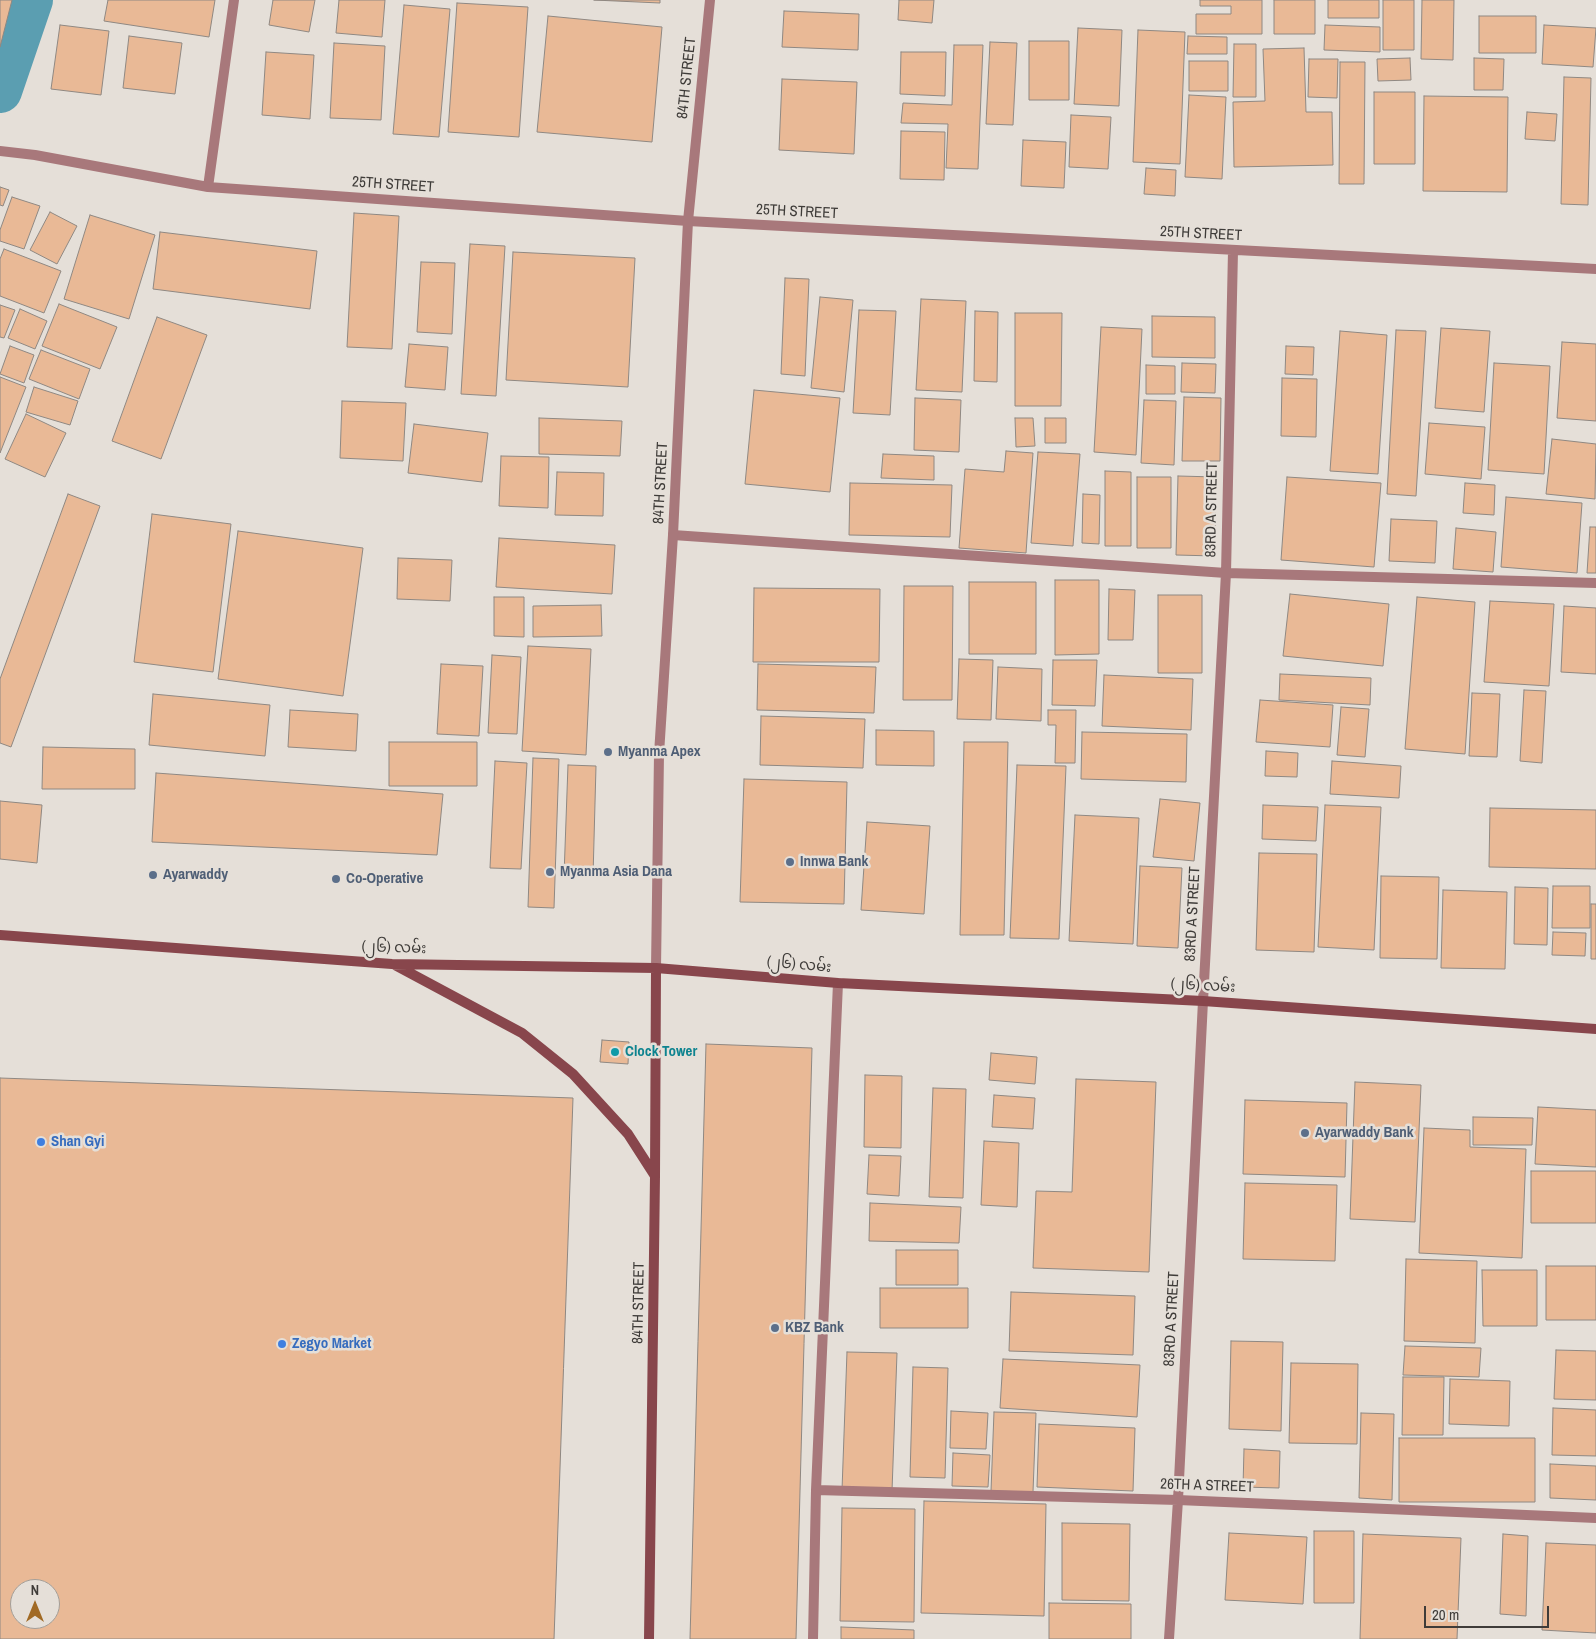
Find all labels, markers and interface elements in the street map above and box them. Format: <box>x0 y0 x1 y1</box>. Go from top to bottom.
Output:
street label: 84TH STREET <box>674 36 700 120</box>
street label: 25TH STREET <box>351 173 435 197</box>
street label: 25TH STREET <box>756 201 838 223</box>
street label: 25TH STREET <box>1160 223 1242 245</box>
street label: 84TH STREET <box>650 442 672 524</box>
street label: 83RD A STREET <box>1202 462 1222 558</box>
place label: Myanma Apex <box>618 743 701 761</box>
marker: Myanma Apex <box>602 746 614 758</box>
place label: Innwa Bank <box>800 853 868 871</box>
marker: Innwa Bank <box>784 856 796 868</box>
place label: Myanma Asia Dana <box>560 863 672 881</box>
place label: Ayarwaddy <box>163 866 228 884</box>
marker: Myanma Asia Dana <box>544 866 556 878</box>
street label: 83RD A STREET <box>1182 866 1204 962</box>
marker: Ayarwaddy <box>147 869 159 881</box>
place label: Co-Operative <box>346 870 423 888</box>
marker: Co-Operative <box>330 873 342 885</box>
street label: (၂၆) လမ်း <box>361 938 427 958</box>
street label: (၂၆) လမ်း <box>766 953 832 977</box>
street label: (၂၆) လမ်း <box>1170 975 1236 997</box>
place label: Clock Tower <box>625 1043 697 1061</box>
marker: Clock Tower <box>609 1046 621 1058</box>
place label: Ayarwaddy Bank <box>1315 1124 1414 1142</box>
marker: Ayarwaddy Bank <box>1299 1127 1311 1139</box>
place label: Shan Gyi <box>51 1133 104 1151</box>
marker: Shan Gyi <box>35 1136 47 1148</box>
street label: 84TH STREET <box>629 1262 649 1344</box>
street label: 83RD A STREET <box>1161 1271 1183 1367</box>
place label: KBZ Bank <box>785 1319 844 1337</box>
marker: KBZ Bank <box>769 1322 781 1334</box>
place label: Zegyo Market <box>292 1335 371 1353</box>
marker: Zegyo Market <box>276 1338 288 1350</box>
street label: 26TH A STREET <box>1160 1475 1254 1497</box>
north arrow <box>10 1579 60 1629</box>
text: N <box>31 1581 39 1599</box>
scale bar <box>1426 1596 1551 1628</box>
text: 20 m <box>1432 1604 1459 1625</box>

